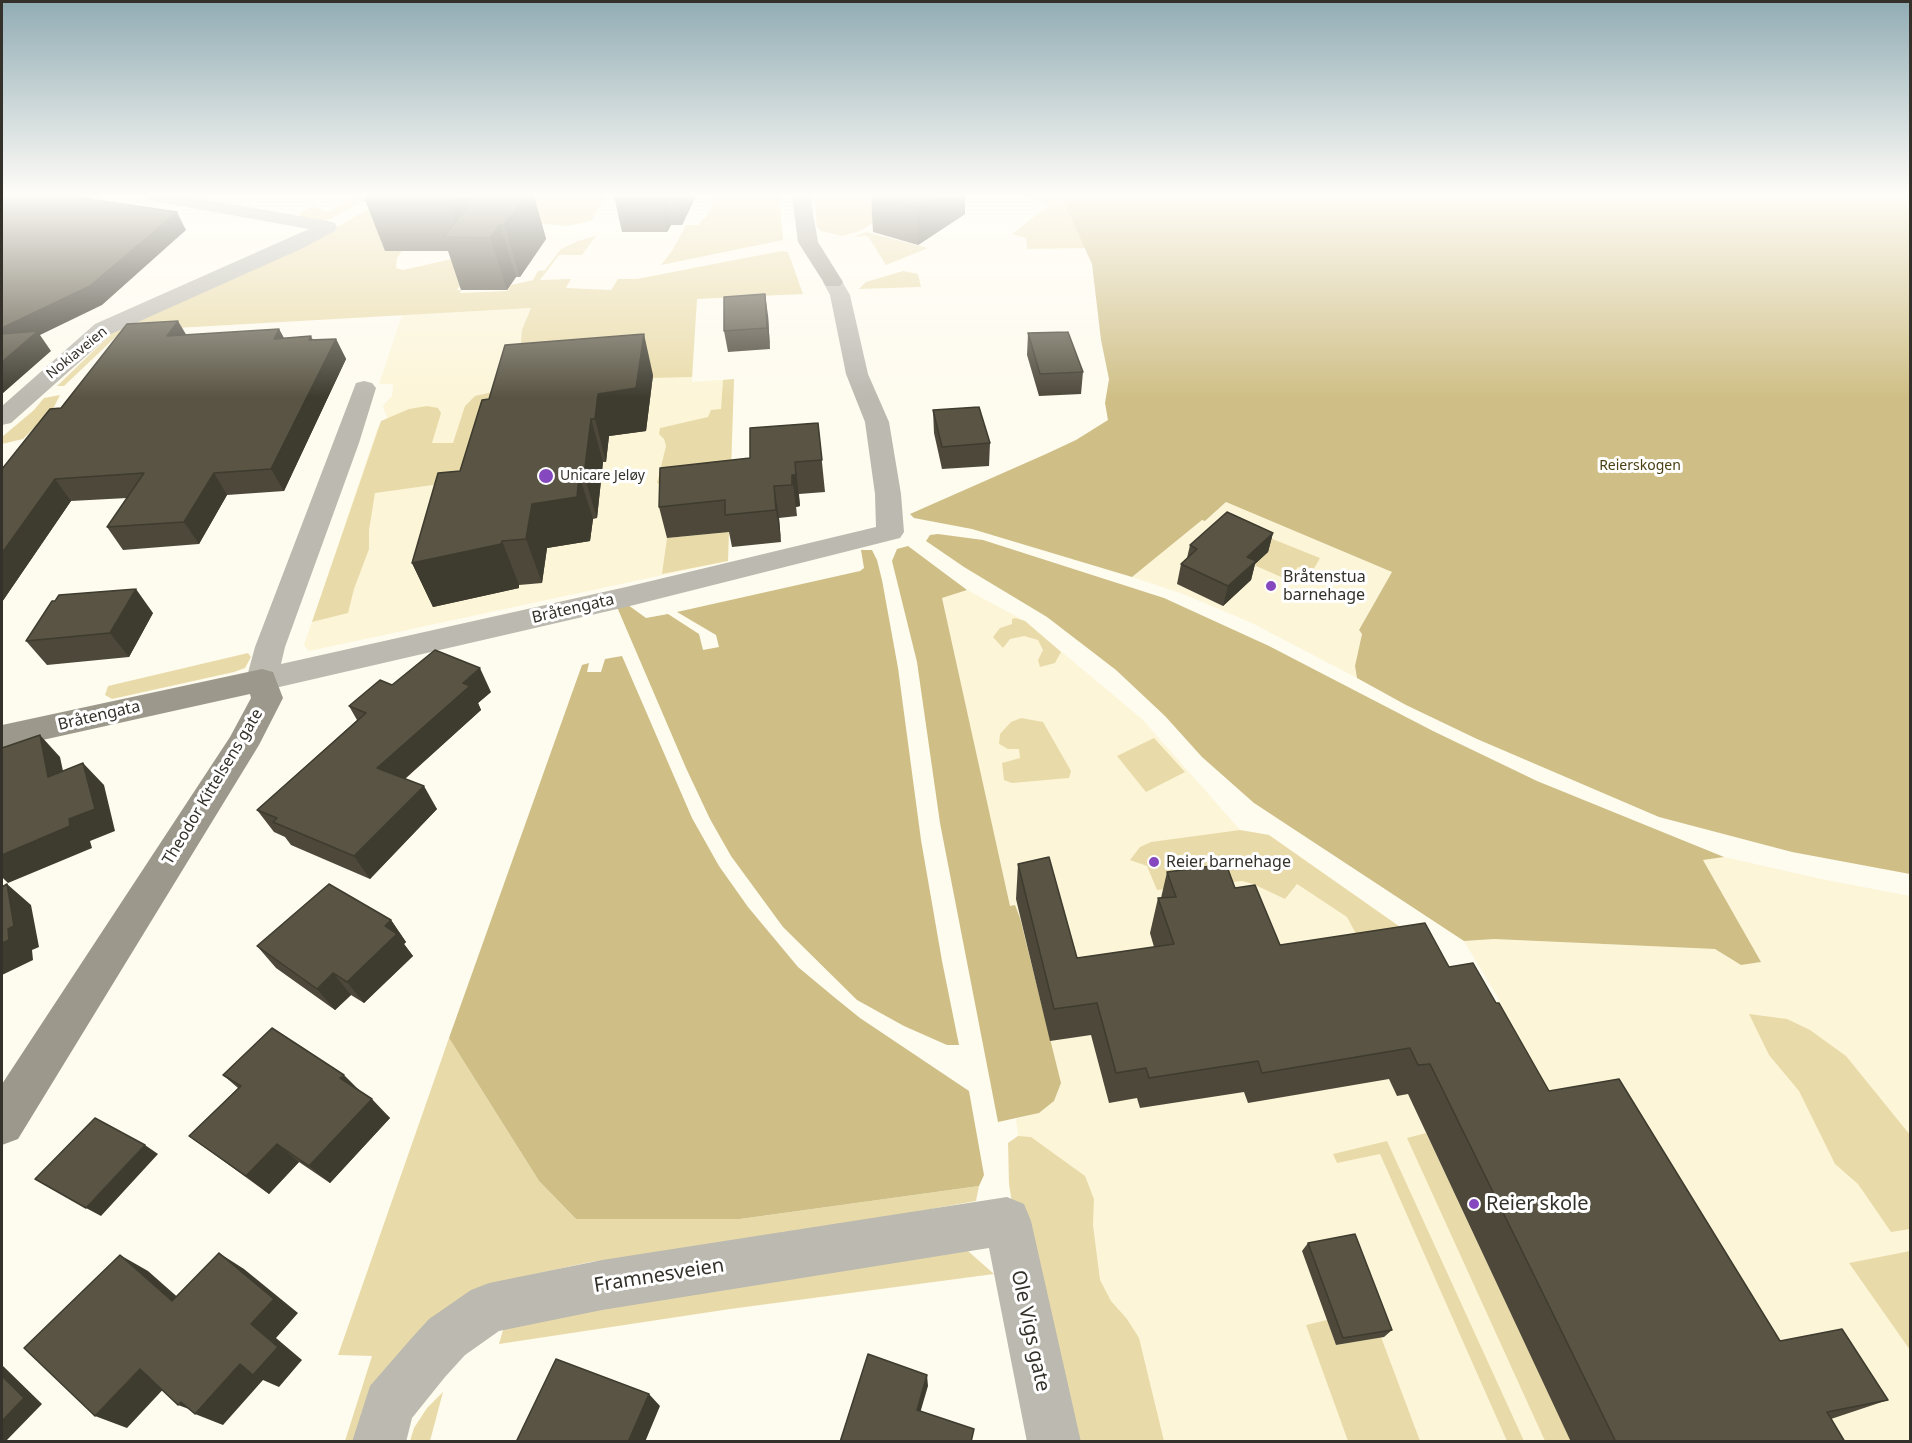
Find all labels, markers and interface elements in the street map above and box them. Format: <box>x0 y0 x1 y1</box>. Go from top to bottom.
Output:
street label: Nokiaveien <box>43 323 111 383</box>
park label: Reierskogen <box>1599 458 1681 474</box>
marker: Unicare Jeløy <box>537 467 555 485</box>
place label: Unicare Jeløy <box>560 468 645 484</box>
place label: Bråtenstua barnehage <box>1283 567 1366 605</box>
marker: Bråtenstua barnehage <box>1264 579 1278 593</box>
street label: Bråtengata <box>530 590 616 628</box>
street label: Bråtengata <box>56 697 142 735</box>
street label: Theodor Kittelsens gate <box>159 706 267 868</box>
place label: Reier barnehage <box>1166 852 1291 872</box>
marker: Reier barnehage <box>1147 855 1161 869</box>
place label: Reier skole <box>1486 1192 1588 1216</box>
marker: Reier skole <box>1467 1197 1481 1211</box>
street label: Framnesveien <box>592 1254 726 1298</box>
street label: Ole Vigs gate <box>1005 1268 1055 1394</box>

